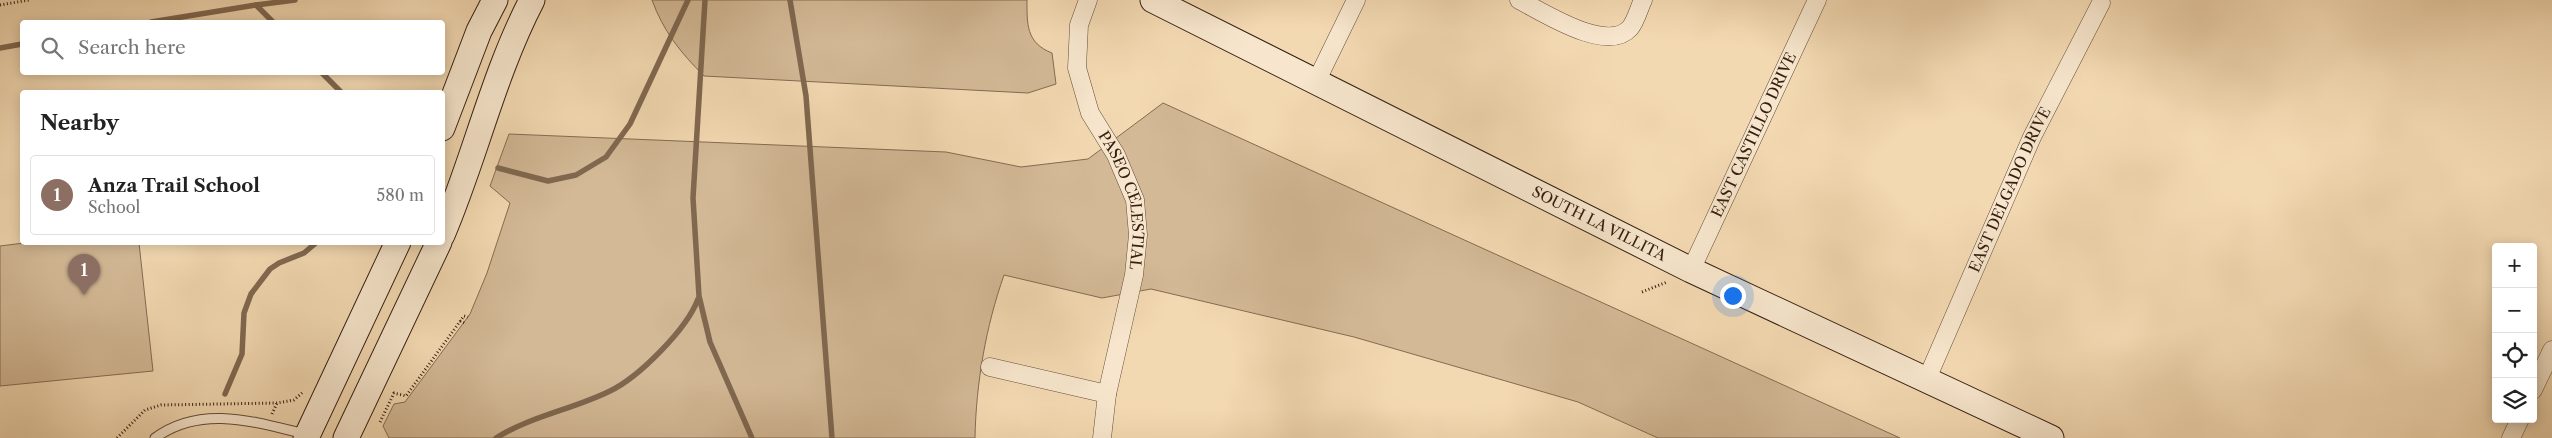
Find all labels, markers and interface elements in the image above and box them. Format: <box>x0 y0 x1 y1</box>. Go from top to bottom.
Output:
search box <box>20 20 445 75</box>
icon: search <box>38 34 66 62</box>
text: Search here <box>78 36 186 59</box>
street label: EAST CASTILLO DRIVE <box>1707 49 1800 220</box>
street label: EAST DELGADO DRIVE <box>1964 104 2055 275</box>
text: Nearby <box>40 110 119 135</box>
street label: PASEO CELESTIAL <box>1094 127 1148 271</box>
text: Anza Trail School <box>88 174 260 197</box>
street label: SOUTH LA VILLITA <box>1529 182 1670 265</box>
text: 1 <box>53 185 61 205</box>
text: 580 m <box>377 185 424 205</box>
text: School <box>88 197 140 217</box>
map controls <box>2492 243 2537 423</box>
button: + <box>2492 243 2537 288</box>
pin: 1 <box>68 254 100 295</box>
your location <box>1720 283 1746 309</box>
button: − <box>2492 288 2537 333</box>
button: locate <box>2492 333 2537 378</box>
button: layers <box>2492 378 2537 423</box>

